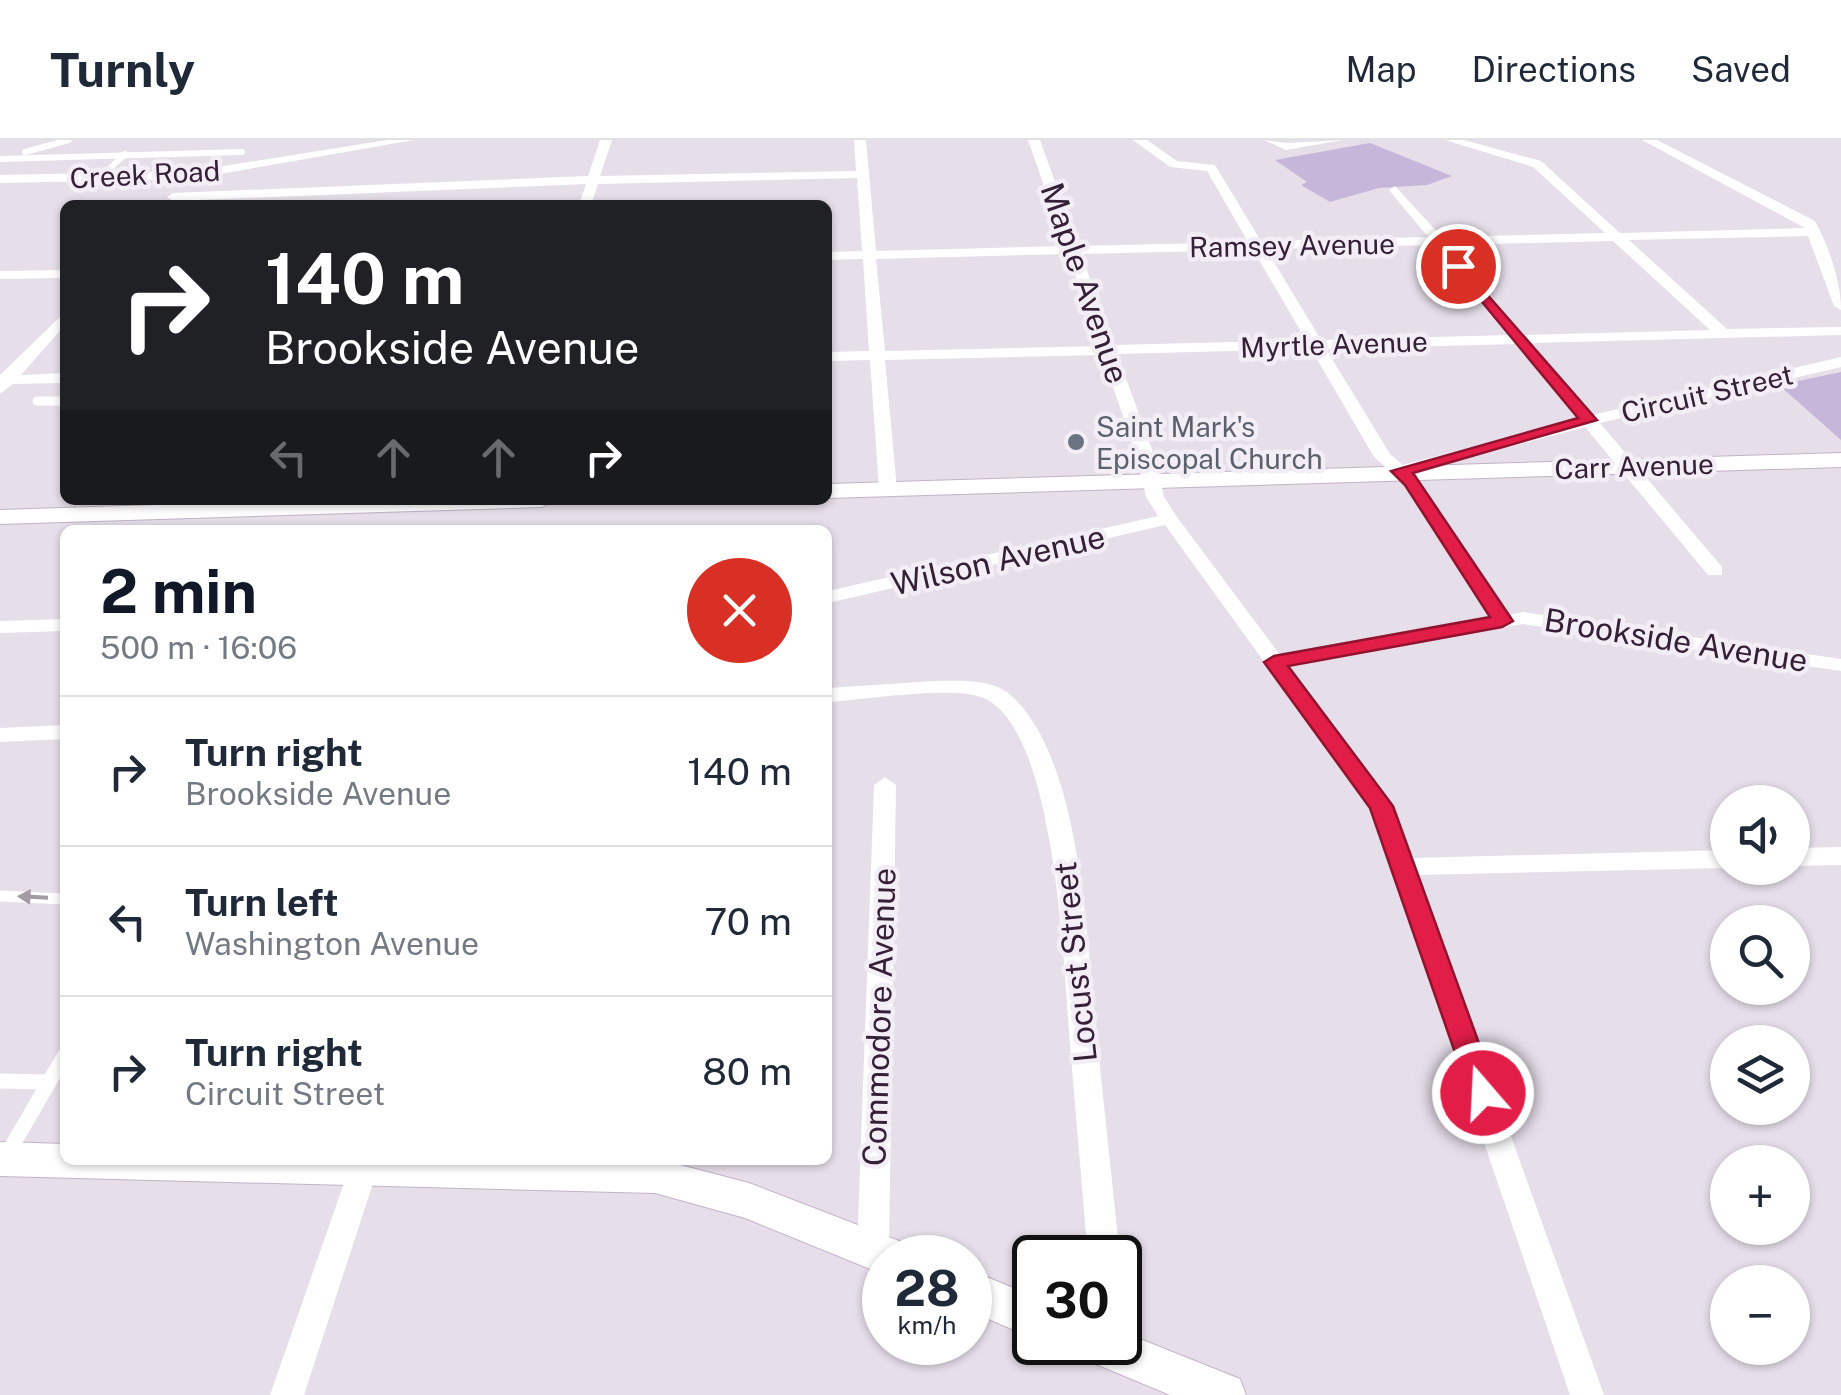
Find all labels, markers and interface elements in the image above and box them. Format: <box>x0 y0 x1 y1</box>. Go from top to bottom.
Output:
text: Turnly <box>50 41 195 98</box>
text: Map <box>1345 49 1416 90</box>
text: Directions <box>1471 49 1636 90</box>
text: Saved <box>1691 49 1791 90</box>
street label: Creek Road <box>69 154 221 194</box>
street label: Maple Avenue <box>1033 178 1137 388</box>
pin <box>1416 224 1501 309</box>
street label: Ramsey Avenue <box>1189 227 1395 263</box>
text: 140 m <box>265 237 464 320</box>
icon: arrive <box>1431 239 1486 294</box>
icon: right <box>100 240 230 370</box>
text: Brookside Avenue <box>265 321 639 374</box>
street label: Myrtle Avenue <box>1240 324 1428 364</box>
street label: Circuit Street <box>1618 357 1796 429</box>
place label: Saint Mark's Episcopal Church <box>1096 410 1323 475</box>
icon: left <box>261 430 316 485</box>
icon: ahead <box>366 430 421 485</box>
icon: ahead <box>471 430 526 485</box>
icon: right <box>576 430 631 485</box>
marker: Saint Mark's Episcopal Church <box>1065 431 1087 453</box>
street label: Carr Avenue <box>1554 447 1714 485</box>
street label: Wilson Avenue <box>887 517 1109 603</box>
text: 2 min <box>100 556 257 627</box>
button: close <box>687 558 792 663</box>
street label: Brookside Avenue <box>1542 601 1810 679</box>
text: 500 m · 16:06 <box>100 629 297 666</box>
text: Turn right <box>185 730 363 775</box>
icon: right <box>100 744 155 799</box>
text: 140 m <box>687 749 792 794</box>
text: Brookside Avenue <box>185 775 451 812</box>
map controls <box>1710 785 1810 1365</box>
button: sound <box>1710 785 1810 885</box>
street label: Locust Street <box>1046 860 1104 1064</box>
street label: Commodore Avenue <box>855 867 903 1167</box>
text: Turn left <box>185 880 339 925</box>
one-way arrow <box>16 889 48 905</box>
icon: left <box>100 894 155 949</box>
text: 70 m <box>705 899 792 944</box>
button: search <box>1710 905 1810 1005</box>
text: Washington Avenue <box>185 925 479 962</box>
button: layers <box>1710 1025 1810 1125</box>
text: Turn right <box>185 1030 363 1075</box>
position arrow <box>1431 1041 1535 1145</box>
icon: right <box>100 1044 155 1099</box>
text: 80 m <box>702 1049 792 1094</box>
text: Circuit Street <box>185 1075 385 1112</box>
button: + <box>1710 1145 1810 1245</box>
speed limit sign: 30 <box>1012 1235 1142 1365</box>
text: 28 <box>894 1258 960 1317</box>
button: − <box>1710 1265 1810 1365</box>
text: km/h <box>898 1310 956 1340</box>

